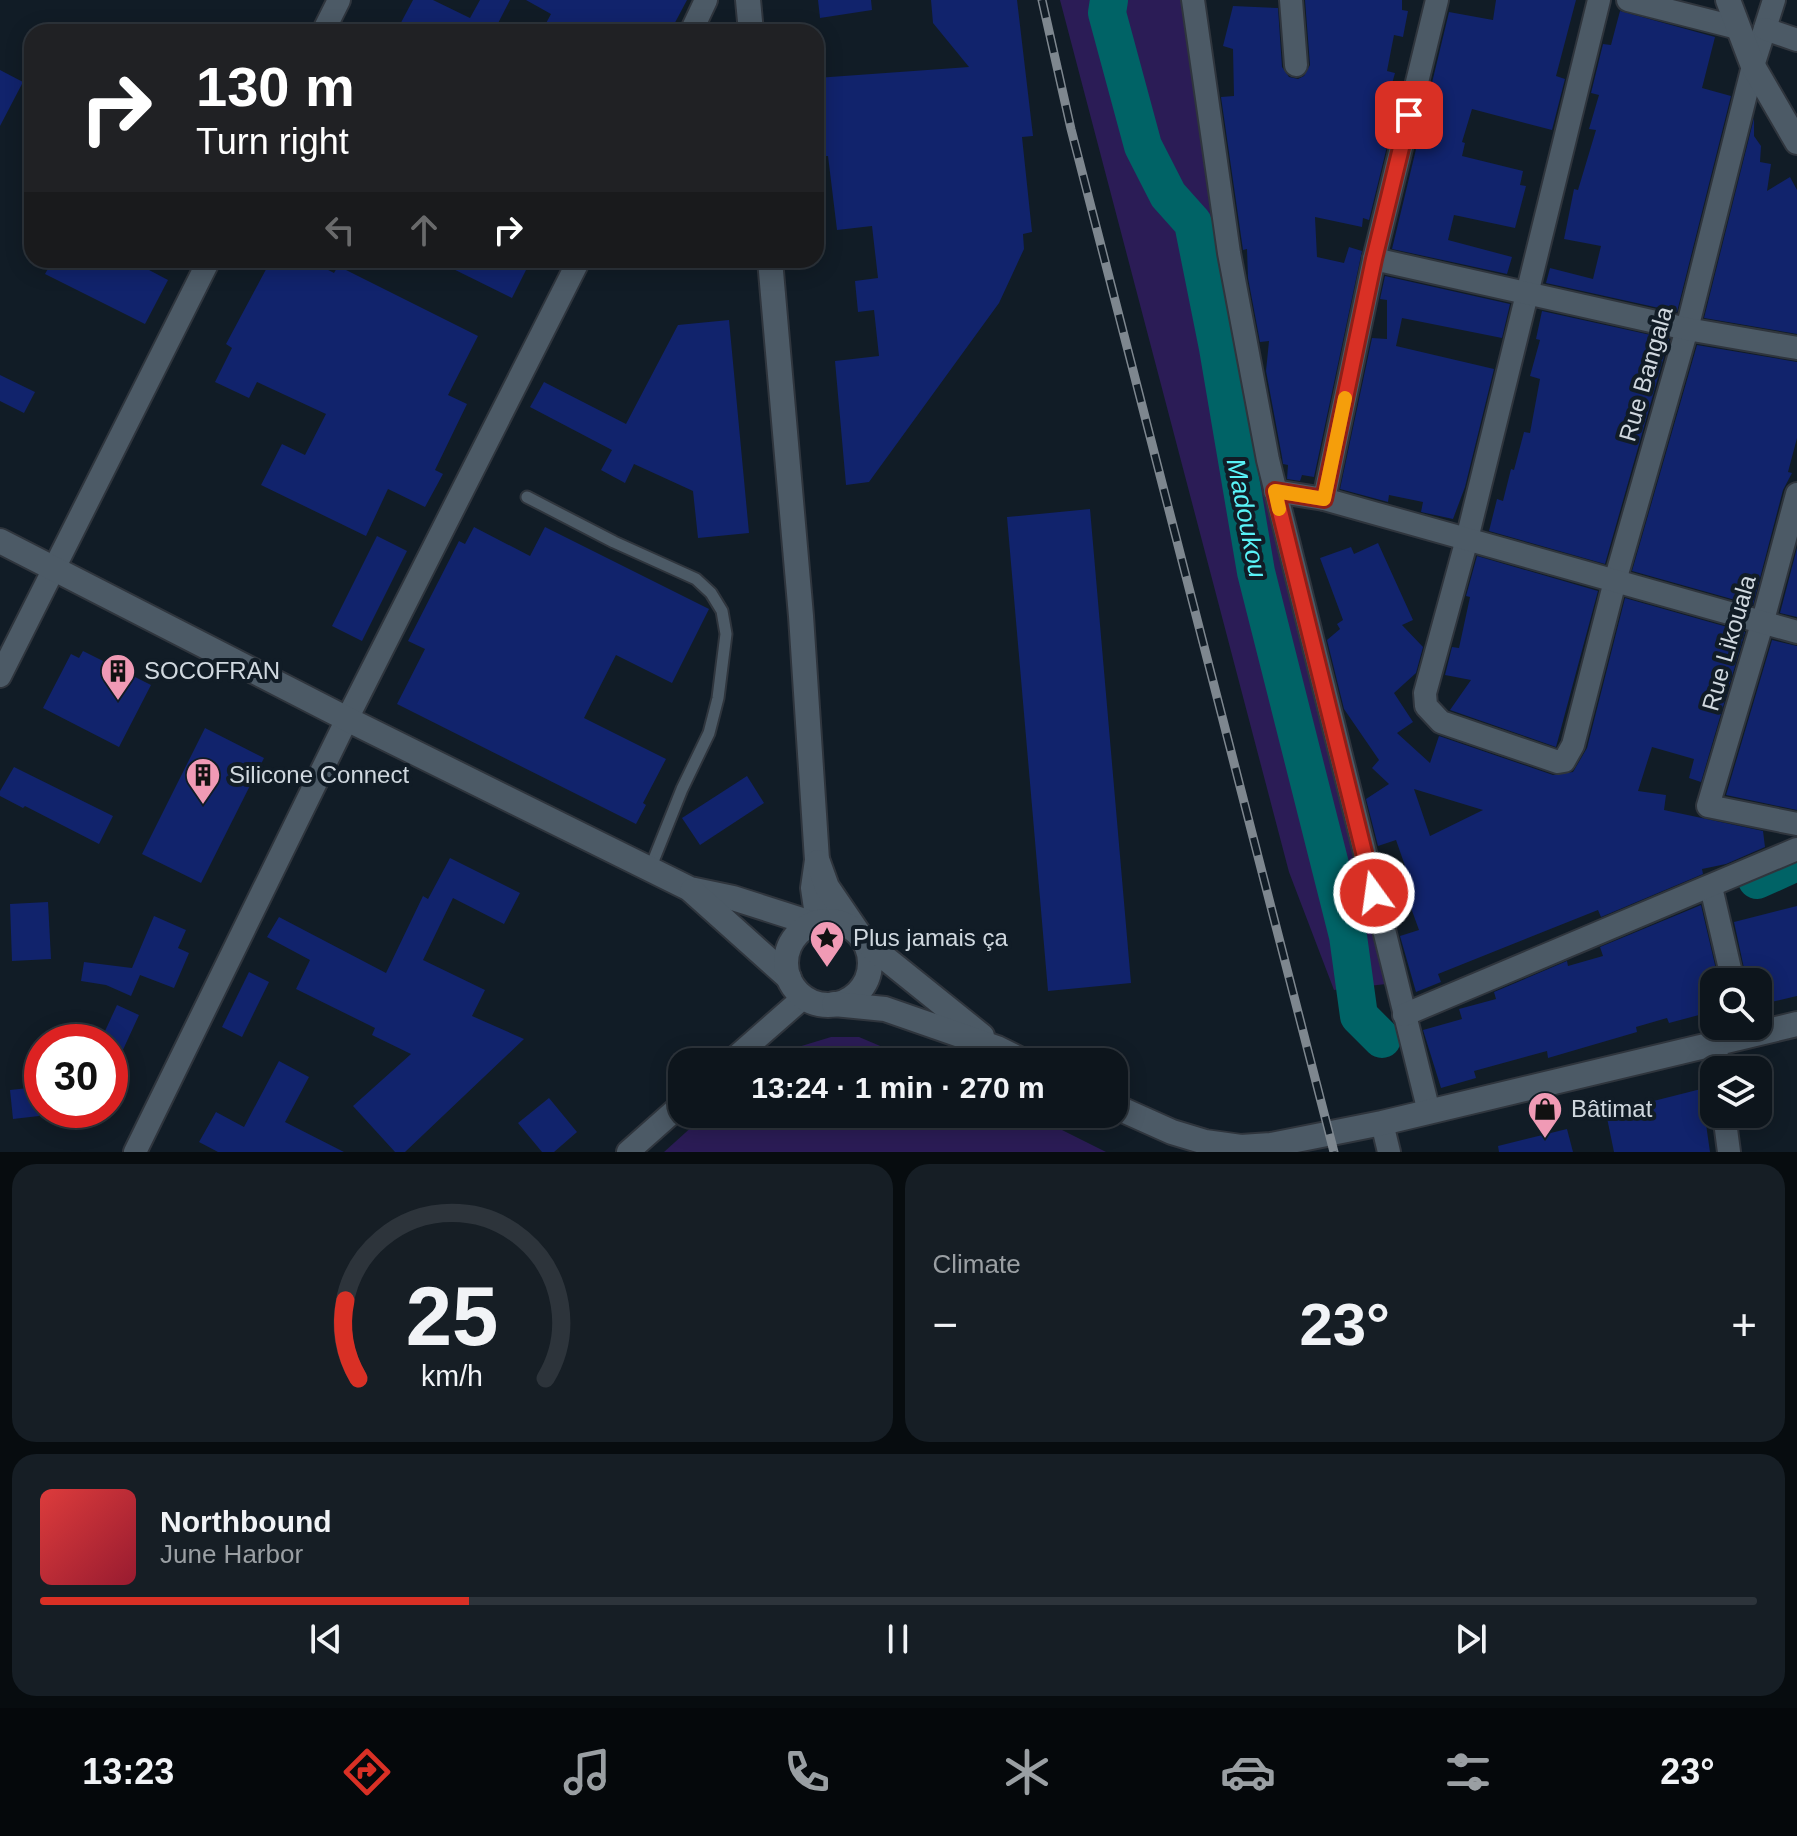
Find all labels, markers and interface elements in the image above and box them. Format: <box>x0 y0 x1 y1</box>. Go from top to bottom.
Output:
text: 130 m <box>196 55 355 118</box>
icon: right <box>64 56 168 160</box>
pin <box>1375 81 1443 149</box>
icon: arrive <box>1387 93 1431 137</box>
text: Turn right <box>196 121 349 162</box>
icon: left <box>318 208 362 252</box>
icon: ahead <box>402 208 446 252</box>
icon: right <box>486 208 530 252</box>
street label: Rue Bangala <box>1613 303 1678 444</box>
water label: Madoukou <box>1221 456 1273 580</box>
street label: Rue Likouala <box>1696 571 1761 714</box>
building icon: SOCOFRAN <box>99 652 137 702</box>
place label: SOCOFRAN <box>144 657 280 684</box>
building icon: Silicone Connect <box>184 756 222 806</box>
place label: Silicone Connect <box>229 761 409 788</box>
position arrow <box>1332 851 1416 935</box>
place icon: Plus jamais ça <box>808 919 846 969</box>
place label: Plus jamais ça <box>853 924 1008 951</box>
map controls <box>1700 968 1772 1128</box>
button: search <box>1700 968 1772 1040</box>
speed limit sign: 30 <box>24 1024 128 1128</box>
button: layers <box>1700 1056 1772 1128</box>
text: 13:24 · 1 min · 270 m <box>751 1071 1045 1104</box>
shop icon: Bâtimat <box>1526 1090 1564 1140</box>
place label: Bâtimat <box>1571 1095 1653 1122</box>
text: Climate <box>933 1249 1021 1279</box>
text: 25 <box>406 1270 499 1363</box>
text: 23° <box>1299 1291 1390 1358</box>
text: − <box>933 1300 958 1349</box>
text: + <box>1731 1300 1757 1349</box>
text: km/h <box>421 1360 483 1392</box>
text: Northbound <box>160 1505 332 1538</box>
text: June Harbor <box>160 1539 303 1569</box>
icon: previous <box>304 1617 348 1661</box>
icon: pause <box>876 1617 920 1661</box>
icon: next <box>1449 1617 1493 1661</box>
icon: directions <box>339 1744 395 1800</box>
icon: music <box>559 1744 615 1800</box>
icon: phone <box>779 1744 835 1800</box>
icon: climate <box>999 1744 1055 1800</box>
icon: car <box>1220 1744 1276 1800</box>
icon: filters <box>1440 1744 1496 1800</box>
text: 13:23 <box>82 1751 174 1792</box>
text: 23° <box>1660 1751 1715 1792</box>

